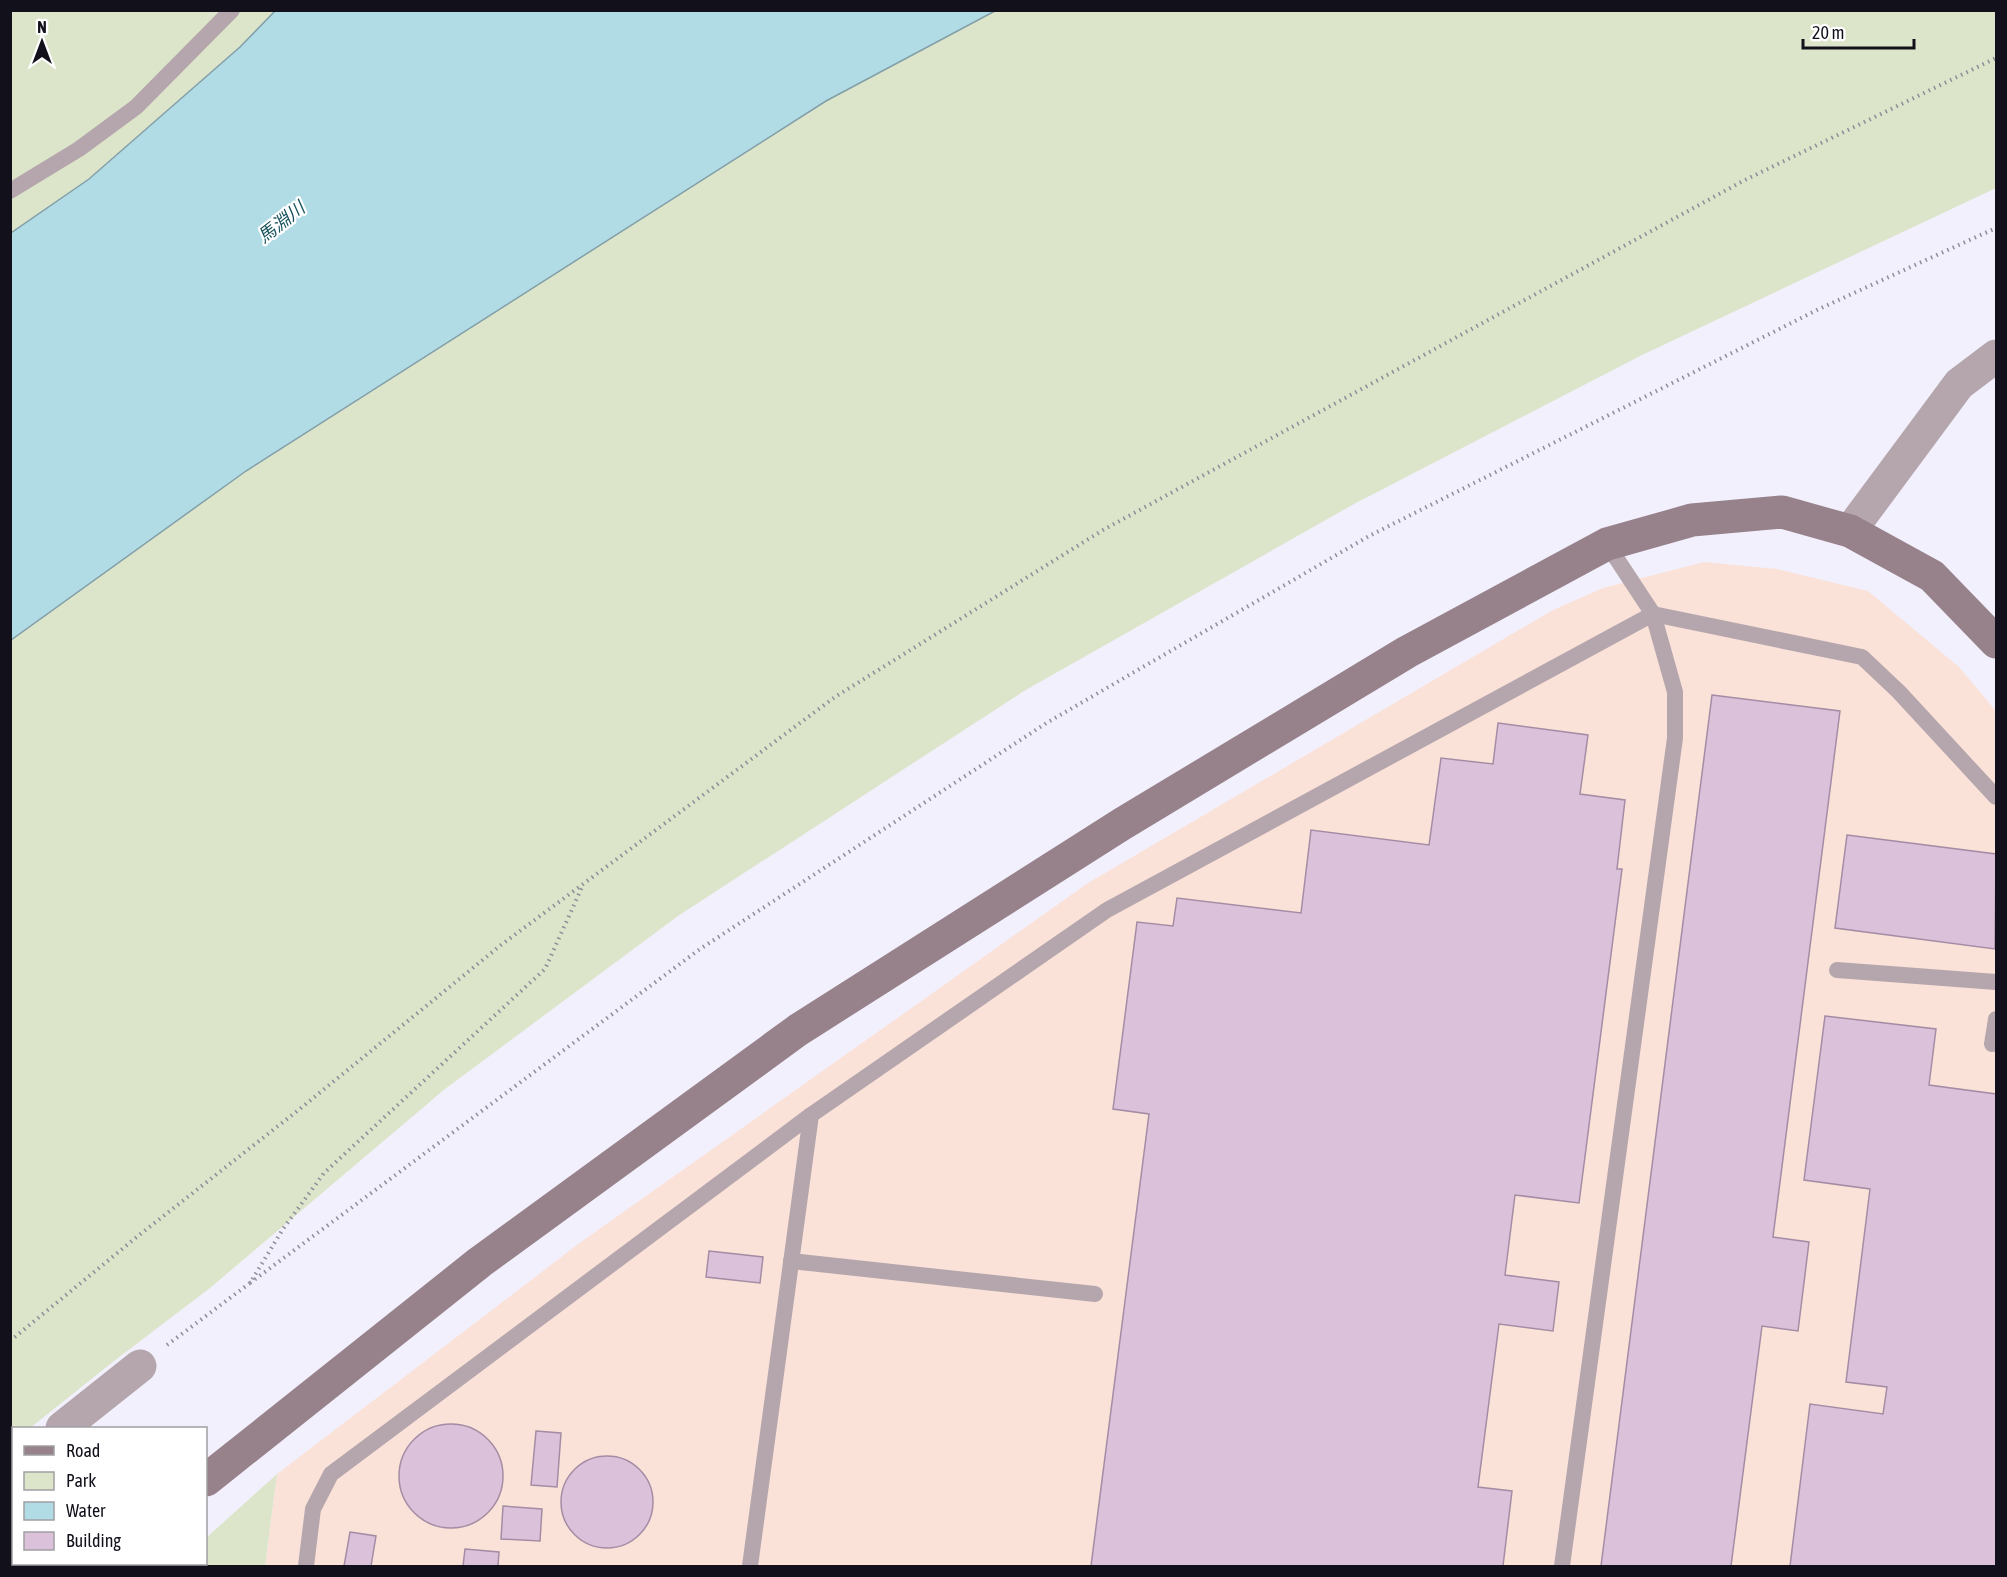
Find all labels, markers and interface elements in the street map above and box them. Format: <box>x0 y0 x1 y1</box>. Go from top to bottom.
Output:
north arrow <box>12 12 72 72</box>
scale bar <box>1803 12 1914 50</box>
text: N <box>37 18 47 36</box>
text: 20 m <box>1812 22 1844 43</box>
water label: 馬淵川 <box>253 196 310 247</box>
legend <box>12 1427 207 1565</box>
text: Road <box>66 1440 100 1461</box>
text: Park <box>66 1470 96 1491</box>
text: Water <box>66 1500 106 1521</box>
text: Building <box>66 1530 121 1551</box>

